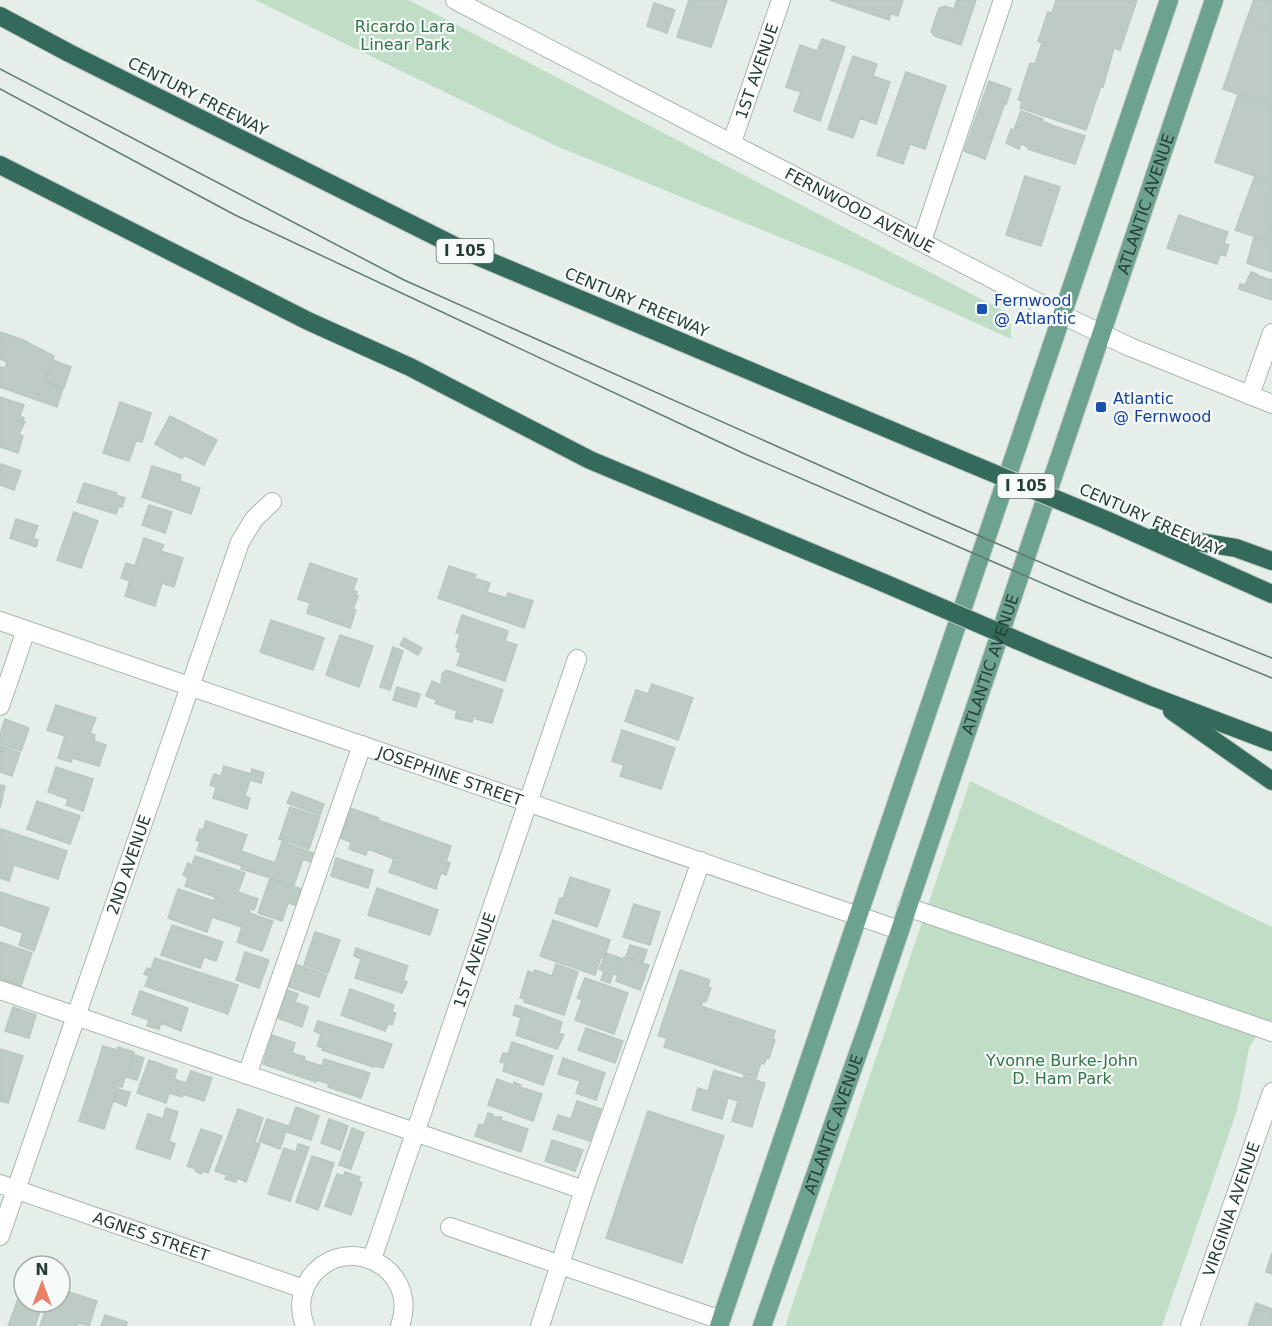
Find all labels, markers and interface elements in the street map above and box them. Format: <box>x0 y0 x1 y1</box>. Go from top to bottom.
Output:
park label: Ricardo Lara Linear Park <box>355 17 455 54</box>
street label: 1ST AVENUE <box>732 21 782 122</box>
street label: CENTURY FREEWAY <box>125 53 271 140</box>
street label: ATLANTIC AVENUE <box>1113 131 1178 277</box>
street label: FERNWOOD AVENUE <box>782 164 937 257</box>
road number: I 105 <box>436 239 494 263</box>
street label: CENTURY FREEWAY <box>562 264 712 342</box>
place label: Fernwood @ Atlantic <box>994 291 1076 328</box>
marker: Fernwood @ Atlantic <box>975 302 989 316</box>
place label: Atlantic @ Fernwood <box>1113 389 1212 426</box>
marker: Atlantic @ Fernwood <box>1094 400 1108 414</box>
road number: I 105 <box>998 474 1054 498</box>
street label: CENTURY FREEWAY <box>1076 479 1226 560</box>
street label: ATLANTIC AVENUE <box>958 591 1023 737</box>
street label: JOSEPHINE STREET <box>374 742 525 810</box>
street label: 2ND AVENUE <box>103 812 155 917</box>
street label: 1ST AVENUE <box>449 910 500 1011</box>
park label: Yvonne Burke-John D. Ham Park <box>985 1051 1138 1088</box>
street label: ATLANTIC AVENUE <box>800 1052 867 1197</box>
street label: VIRGINIA AVENUE <box>1199 1139 1264 1279</box>
street label: AGNES STREET <box>91 1208 212 1266</box>
north arrow <box>12 1254 72 1314</box>
text: N <box>35 1260 49 1279</box>

